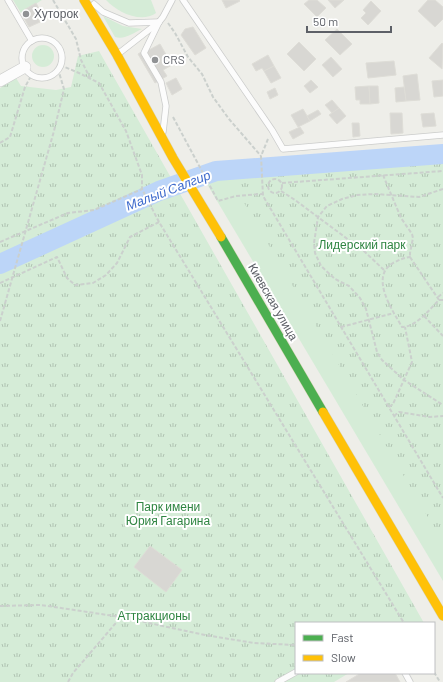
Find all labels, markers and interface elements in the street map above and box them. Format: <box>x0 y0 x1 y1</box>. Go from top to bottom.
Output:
place label: Хуторок <box>34 6 79 21</box>
scale bar <box>307 8 391 34</box>
marker: Хуторок <box>21 9 31 19</box>
text: 50 m <box>313 14 338 28</box>
place label: CRS <box>163 52 185 66</box>
marker: CRS <box>150 55 160 65</box>
water label: Малый Салгир <box>123 166 213 214</box>
park label: Лидерский парк <box>318 237 406 252</box>
street label: Киевская улица <box>245 260 302 343</box>
park label: Парк имени Юрия Гагарина <box>126 499 210 528</box>
park label: Аттракционы <box>118 608 190 623</box>
legend <box>295 622 435 674</box>
text: Fast <box>331 630 354 644</box>
text: Slow <box>331 650 356 664</box>

